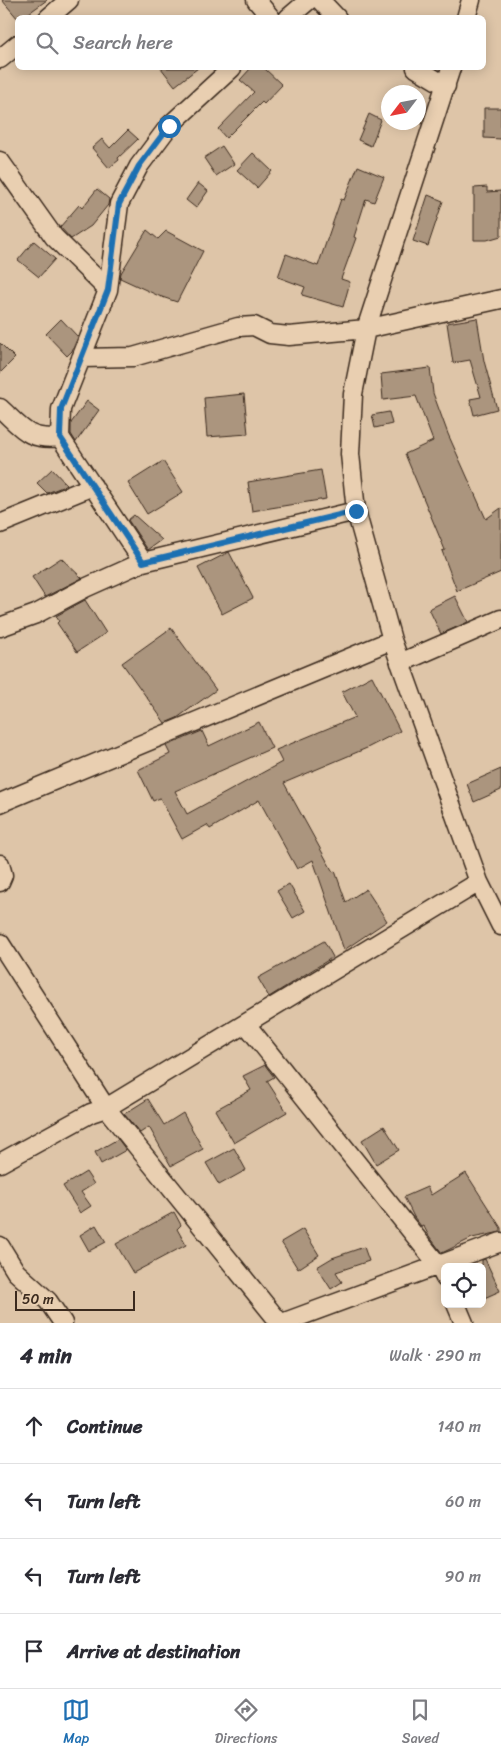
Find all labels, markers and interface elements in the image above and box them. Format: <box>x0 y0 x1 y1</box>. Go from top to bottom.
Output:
search box <box>15 15 486 70</box>
text: Search here <box>73 26 173 59</box>
icon: search <box>33 29 61 57</box>
north arrow <box>381 85 426 130</box>
route start <box>158 115 181 138</box>
route end <box>345 500 368 523</box>
map controls <box>441 1263 486 1308</box>
button: locate <box>441 1263 486 1308</box>
text: 50 m <box>22 1287 54 1312</box>
scale bar <box>15 1288 135 1311</box>
text: 4 min <box>20 1337 72 1375</box>
text: Walk · 290 m <box>389 1341 481 1370</box>
text: Continue <box>67 1410 143 1443</box>
icon: ahead <box>20 1412 48 1440</box>
text: 140 m <box>438 1412 481 1441</box>
text: Turn left <box>67 1485 140 1518</box>
icon: left <box>20 1487 48 1515</box>
text: 60 m <box>445 1487 481 1516</box>
text: Turn left <box>67 1560 140 1593</box>
icon: left <box>20 1562 48 1590</box>
text: 90 m <box>445 1562 481 1591</box>
text: Arrive at destination <box>67 1635 240 1668</box>
icon: arrive <box>20 1637 48 1665</box>
tab: Map <box>62 1696 90 1751</box>
tab: Directions <box>215 1696 277 1751</box>
tab: Saved <box>402 1696 439 1751</box>

